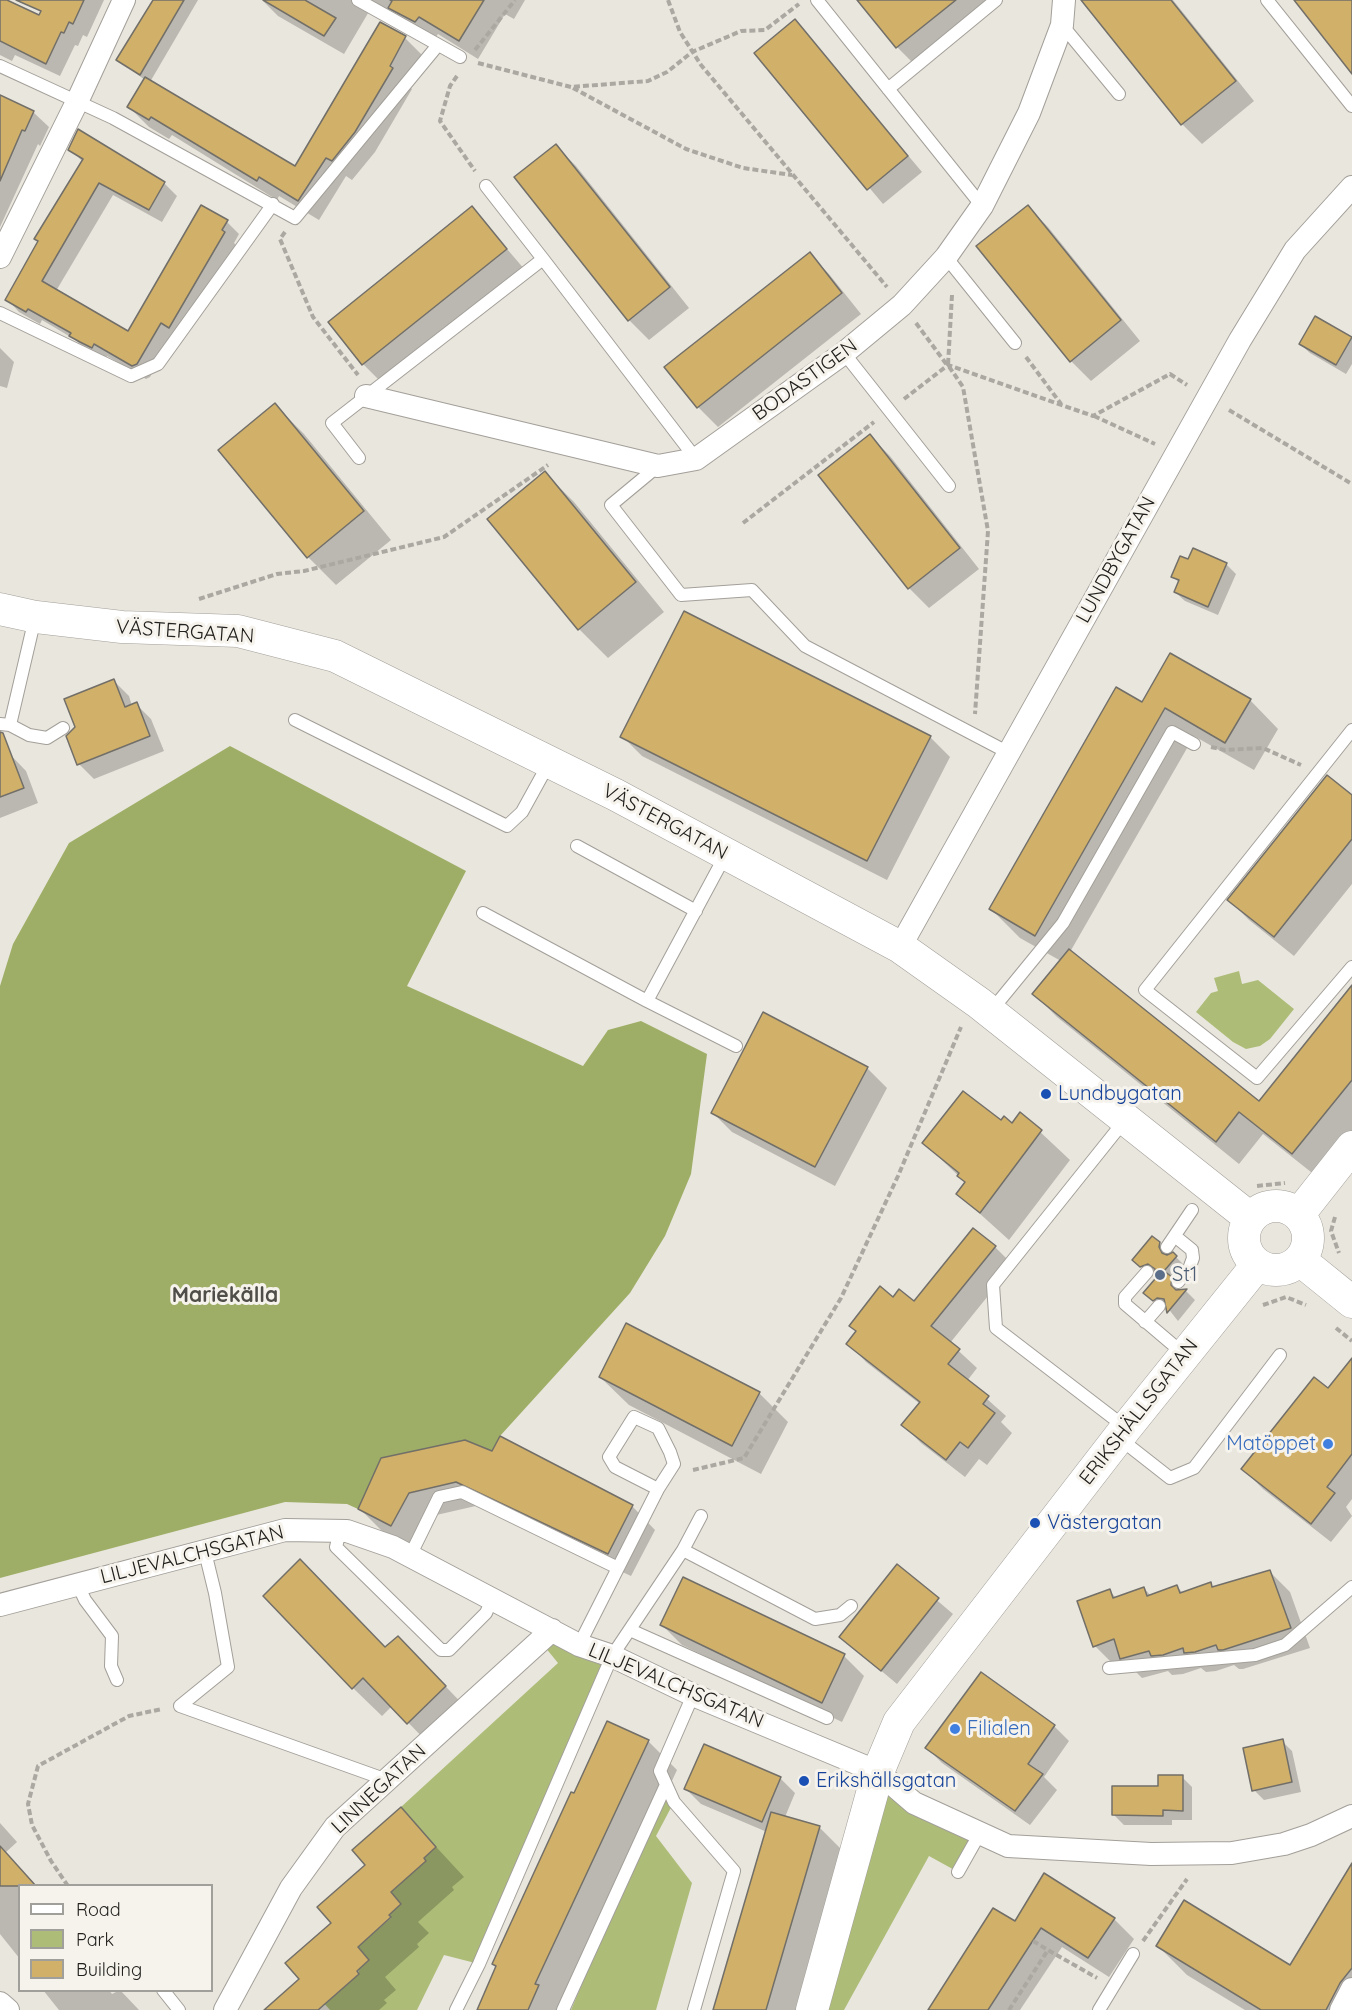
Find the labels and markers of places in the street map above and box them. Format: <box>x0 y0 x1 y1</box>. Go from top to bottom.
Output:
place label: Lundbygatan <box>1058 1082 1182 1106</box>
marker: Lundbygatan <box>1039 1087 1053 1101</box>
place label: St1 <box>1172 1263 1197 1287</box>
marker: St1 <box>1153 1268 1167 1282</box>
place label: Matöppet <box>1226 1432 1316 1456</box>
marker: Matöppet <box>1321 1437 1335 1451</box>
place label: Västergatan <box>1047 1511 1162 1535</box>
marker: Västergatan <box>1028 1516 1042 1530</box>
place label: Filialen <box>967 1717 1031 1741</box>
marker: Filialen <box>948 1722 962 1736</box>
place label: Erikshällsgatan <box>816 1769 956 1793</box>
marker: Erikshällsgatan <box>797 1774 811 1788</box>

